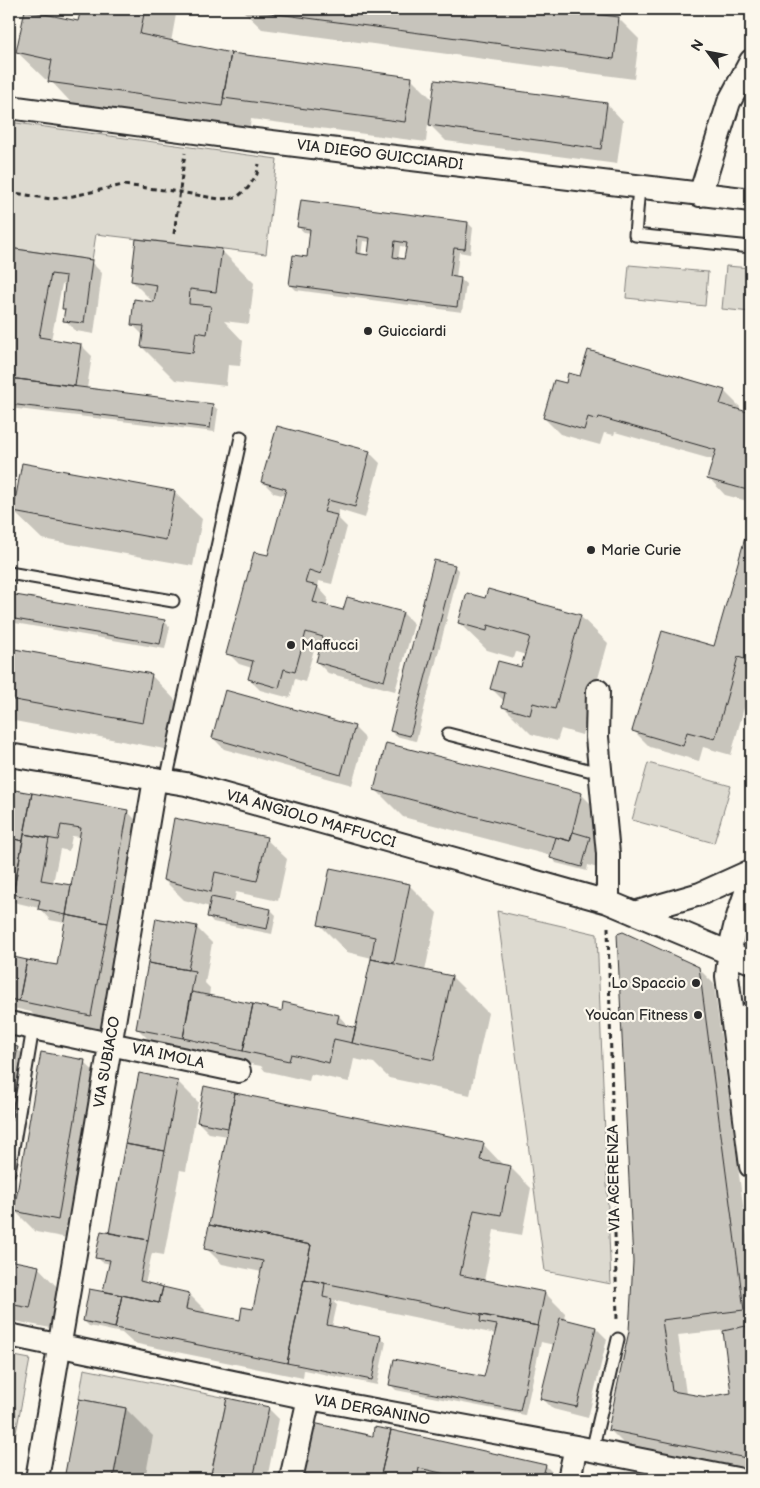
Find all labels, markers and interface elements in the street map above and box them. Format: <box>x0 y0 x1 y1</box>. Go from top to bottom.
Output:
north arrow <box>682 28 732 78</box>
text: N <box>687 36 707 54</box>
street label: VIA DIEGO GUICCIARDI <box>296 135 465 175</box>
place label: Guicciardi <box>378 322 446 341</box>
marker: Guicciardi <box>362 325 374 337</box>
place label: Marie Curie <box>601 541 681 560</box>
marker: Marie Curie <box>585 544 597 556</box>
place label: Maffucci <box>301 636 358 655</box>
marker: Maffucci <box>285 639 297 651</box>
street label: VIA ANGIOLO MAFFUCCI <box>224 786 398 852</box>
place label: Lo Spaccio <box>611 974 686 993</box>
marker: Lo Spaccio <box>690 977 702 989</box>
place label: Youcan Fitness <box>585 1006 689 1025</box>
marker: Youcan Fitness <box>692 1009 704 1021</box>
street label: VIA SUBIACO <box>90 1015 124 1109</box>
street label: VIA IMOLA <box>130 1039 207 1073</box>
street label: VIA ACERENZA <box>604 1124 624 1231</box>
street label: VIA DERGANINO <box>313 1390 431 1430</box>

